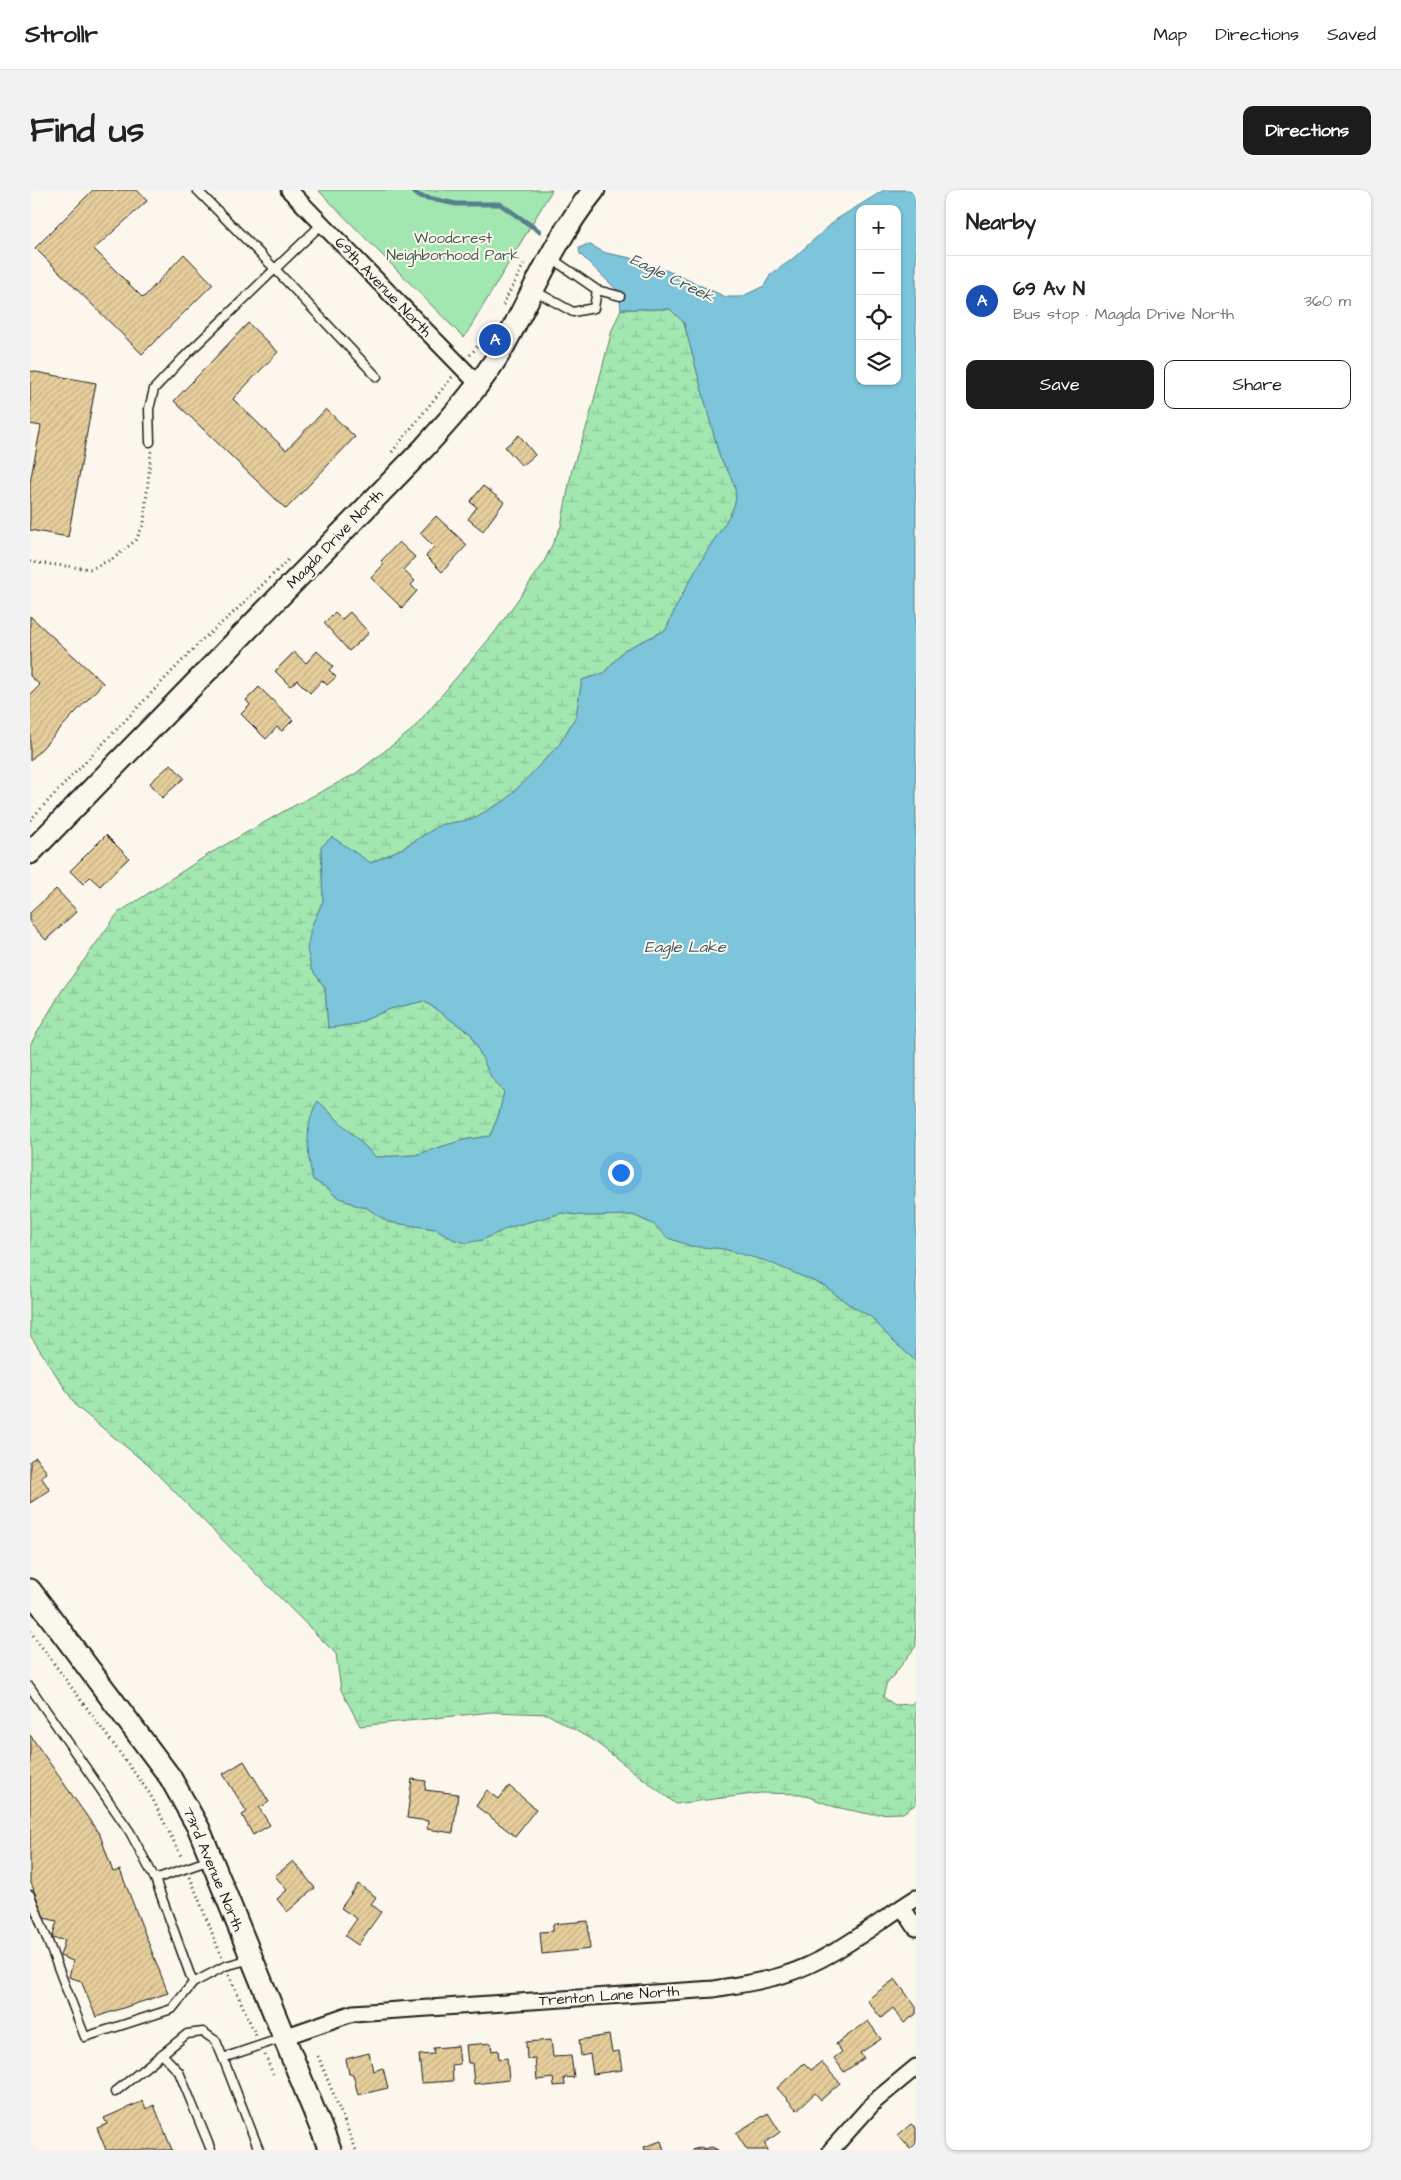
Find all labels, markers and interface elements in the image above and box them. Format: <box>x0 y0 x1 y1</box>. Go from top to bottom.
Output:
text: Strollr <box>25 18 98 52</box>
text: Map <box>1153 22 1187 47</box>
text: Directions <box>1215 22 1299 47</box>
text: Saved <box>1327 22 1376 47</box>
text: Find us <box>30 106 144 155</box>
button: Directions <box>1243 106 1371 155</box>
map controls <box>856 205 901 385</box>
button: + <box>856 205 901 250</box>
text: Nearby <box>966 208 1036 237</box>
park label: Woodcrest Neighborhood Park <box>387 228 519 267</box>
street label: 69th Avenue North <box>330 232 437 342</box>
water label: Eagle Creek <box>626 248 719 309</box>
button: − <box>856 250 901 295</box>
text: 69 Av N <box>1013 276 1085 303</box>
text: A <box>977 290 987 312</box>
text: 360 m <box>1304 290 1351 312</box>
button: locate <box>856 295 901 340</box>
text: Bus stop · Magda Drive North <box>1013 303 1234 325</box>
pin: A <box>479 321 511 359</box>
button: layers <box>856 340 901 385</box>
button: Save <box>966 360 1154 409</box>
button: Share <box>1164 360 1351 409</box>
street label: Magda Drive North <box>282 484 389 594</box>
water label: Eagle Lake <box>644 936 727 959</box>
your location <box>608 1160 634 1186</box>
street label: 73rd Avenue North <box>177 1804 249 1935</box>
street label: Trenton Lane North <box>538 1981 680 2011</box>

